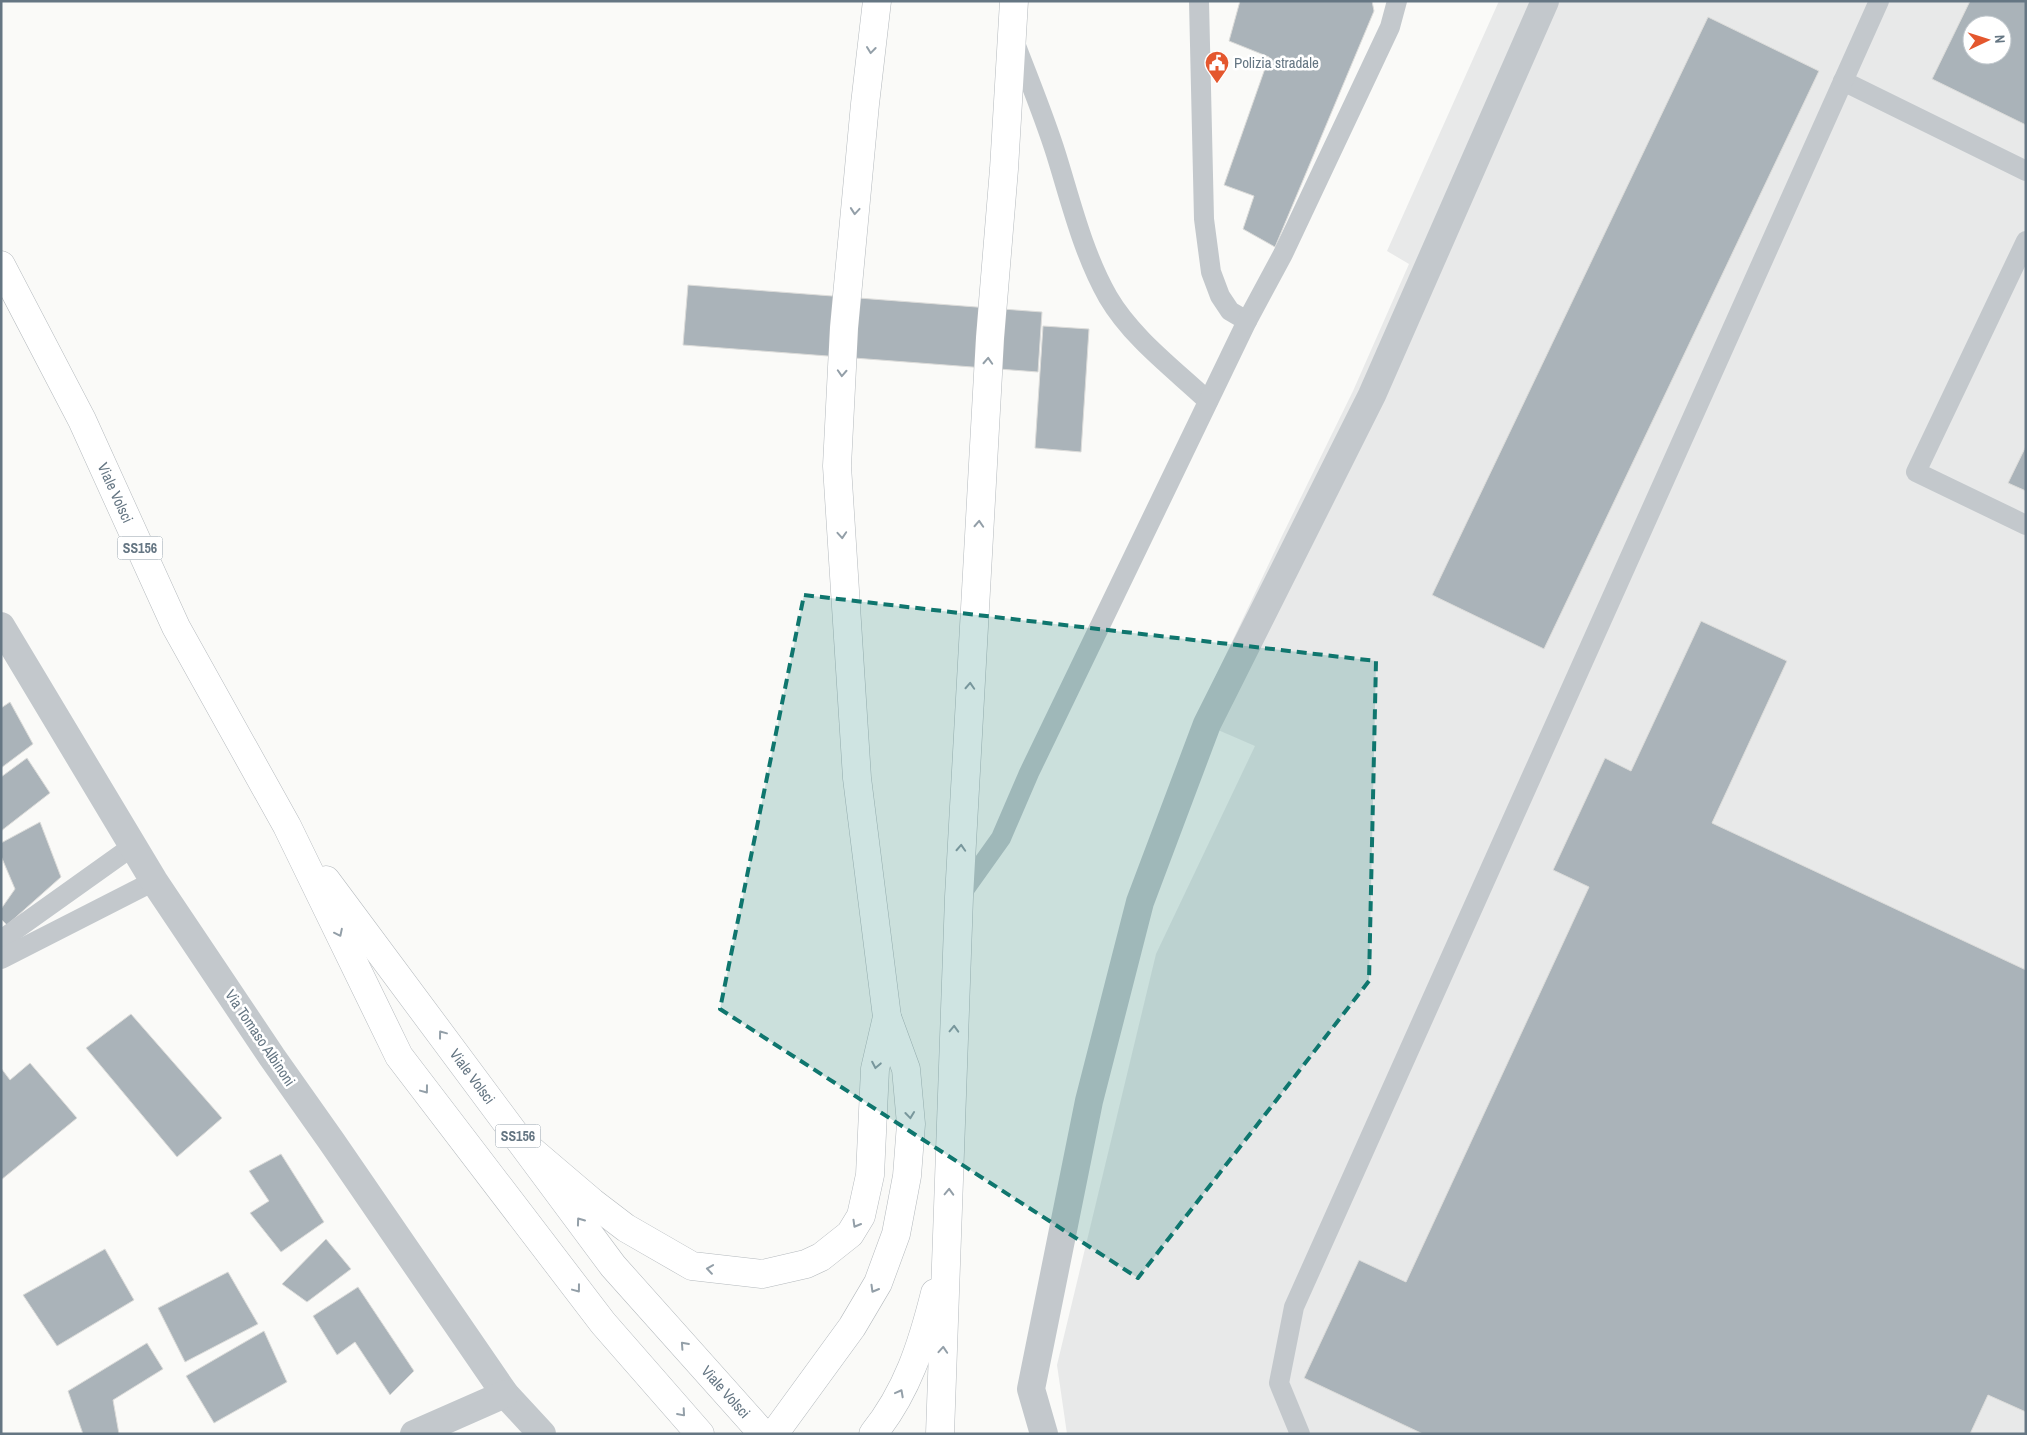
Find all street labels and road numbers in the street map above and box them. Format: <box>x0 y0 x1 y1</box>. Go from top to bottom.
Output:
street label: Viale Volsci <box>93 459 138 526</box>
road number: SS156 <box>118 536 162 560</box>
street label: Via Tomaso Albinoni <box>220 985 301 1090</box>
street label: Viale Volsci <box>445 1044 500 1108</box>
road number: SS156 <box>496 1124 540 1148</box>
street label: Viale Volsci <box>697 1361 755 1423</box>

